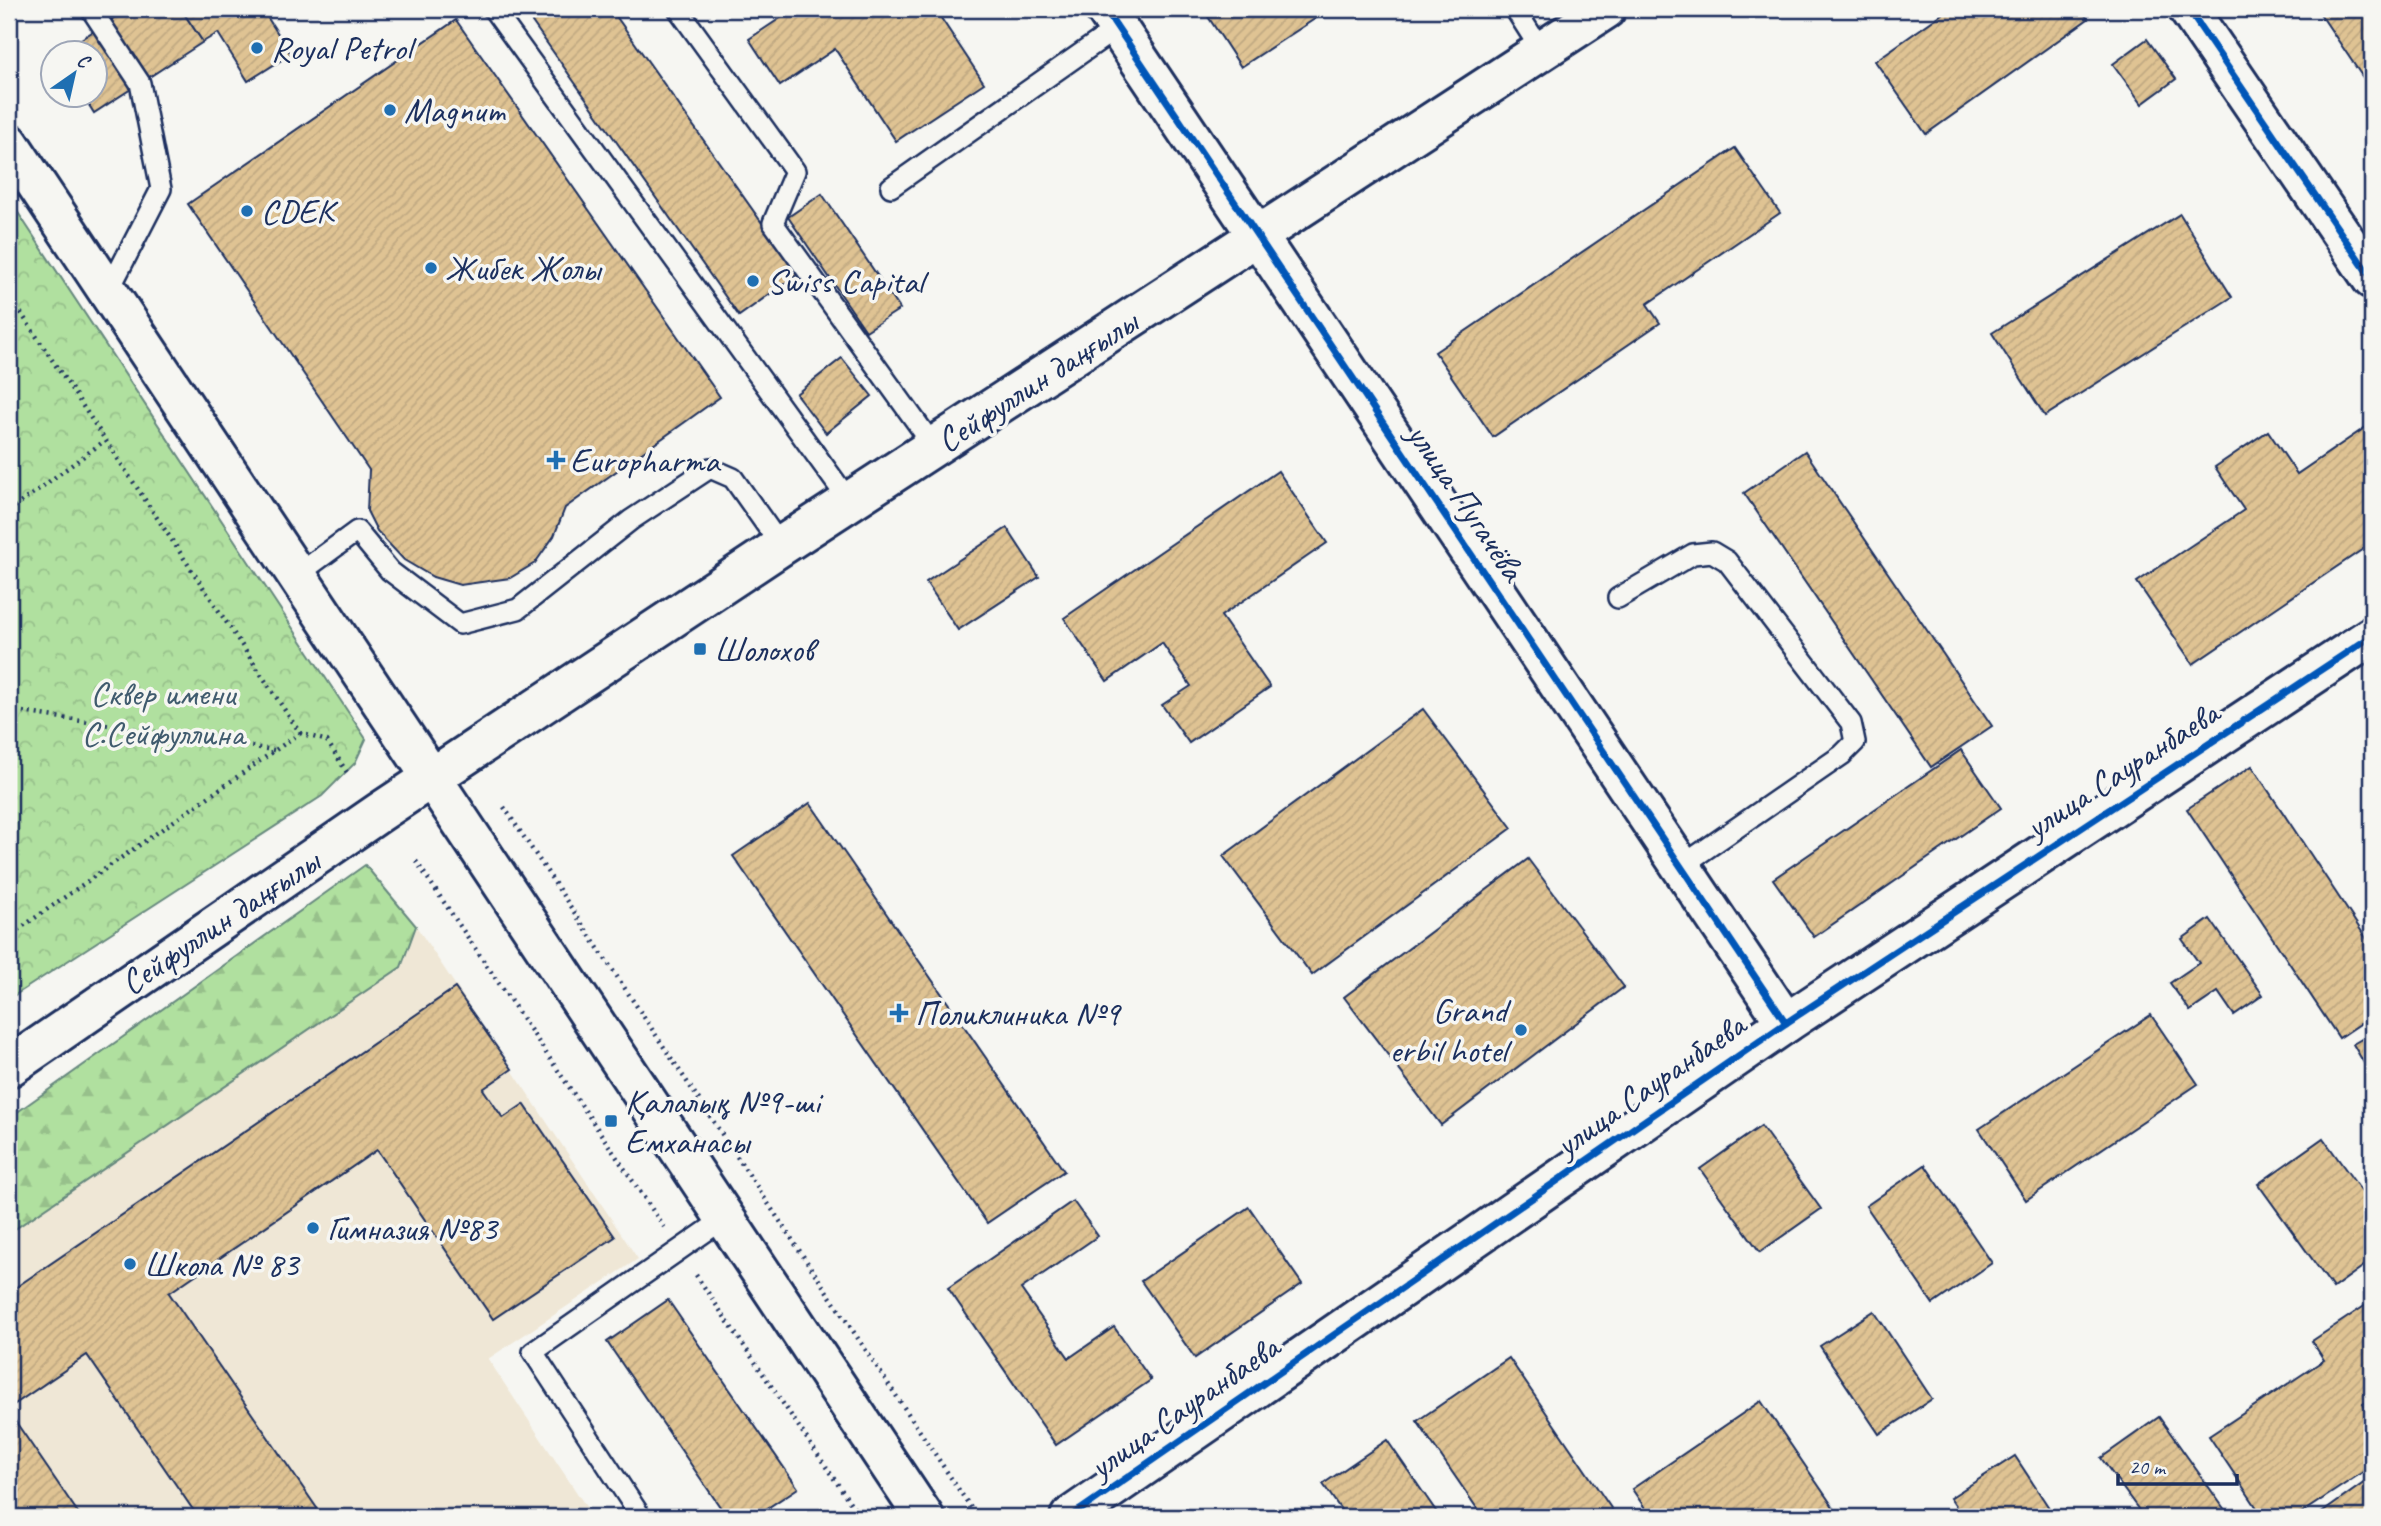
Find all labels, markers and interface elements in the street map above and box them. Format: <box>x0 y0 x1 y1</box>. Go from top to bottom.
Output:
place label: Royal Petrol <box>271 26 418 71</box>
north arrow <box>38 38 108 108</box>
marker: Royal Petrol <box>249 40 265 56</box>
text: С <box>72 48 96 75</box>
place label: Magnum <box>404 88 507 133</box>
marker: Magnum <box>382 102 398 118</box>
place label: CDEK <box>261 189 339 234</box>
marker: CDEK <box>239 203 255 219</box>
place label: Жибек Жолы <box>445 246 603 291</box>
place label: Swiss Capital <box>767 259 930 304</box>
marker: Жибек Жолы <box>423 260 439 276</box>
marker: Swiss Capital <box>745 273 761 289</box>
street label: Сейфуллин даңғылы <box>928 298 1148 463</box>
street label: улица Пугачёва <box>1396 413 1537 592</box>
place label: Europharma <box>570 438 722 483</box>
marker: Europharma <box>548 452 564 468</box>
place label: Шолохов <box>714 627 820 672</box>
marker: Шолохов <box>692 641 708 657</box>
park label: Сквер имени С.Сейфуллина <box>82 671 247 756</box>
street label: улица Сауранбаева <box>2015 689 2230 850</box>
street label: Сейфуллин даңғылы <box>112 837 330 1005</box>
place label: Grand erbil hotel <box>1389 988 1513 1073</box>
place label: Поликлиника №9 <box>915 991 1123 1036</box>
street label: улица Сауранбаева <box>1545 1001 1756 1168</box>
marker: Поликлиника №9 <box>889 1003 909 1023</box>
marker: Grand erbil hotel <box>1513 1022 1529 1038</box>
place label: Қалалық №9-ші Емханасы <box>625 1079 825 1164</box>
marker: Қалалық №9-ші Емханасы <box>603 1113 619 1129</box>
place label: Гимназия №83 <box>327 1206 499 1251</box>
marker: Гимназия №83 <box>305 1220 321 1236</box>
place label: Школа № 83 <box>144 1242 301 1287</box>
marker: Школа № 83 <box>122 1256 138 1272</box>
street label: улица Сауранбаева <box>1079 1323 1290 1490</box>
scale bar <box>2118 1442 2238 1486</box>
text: 20 m <box>2129 1454 2167 1480</box>

